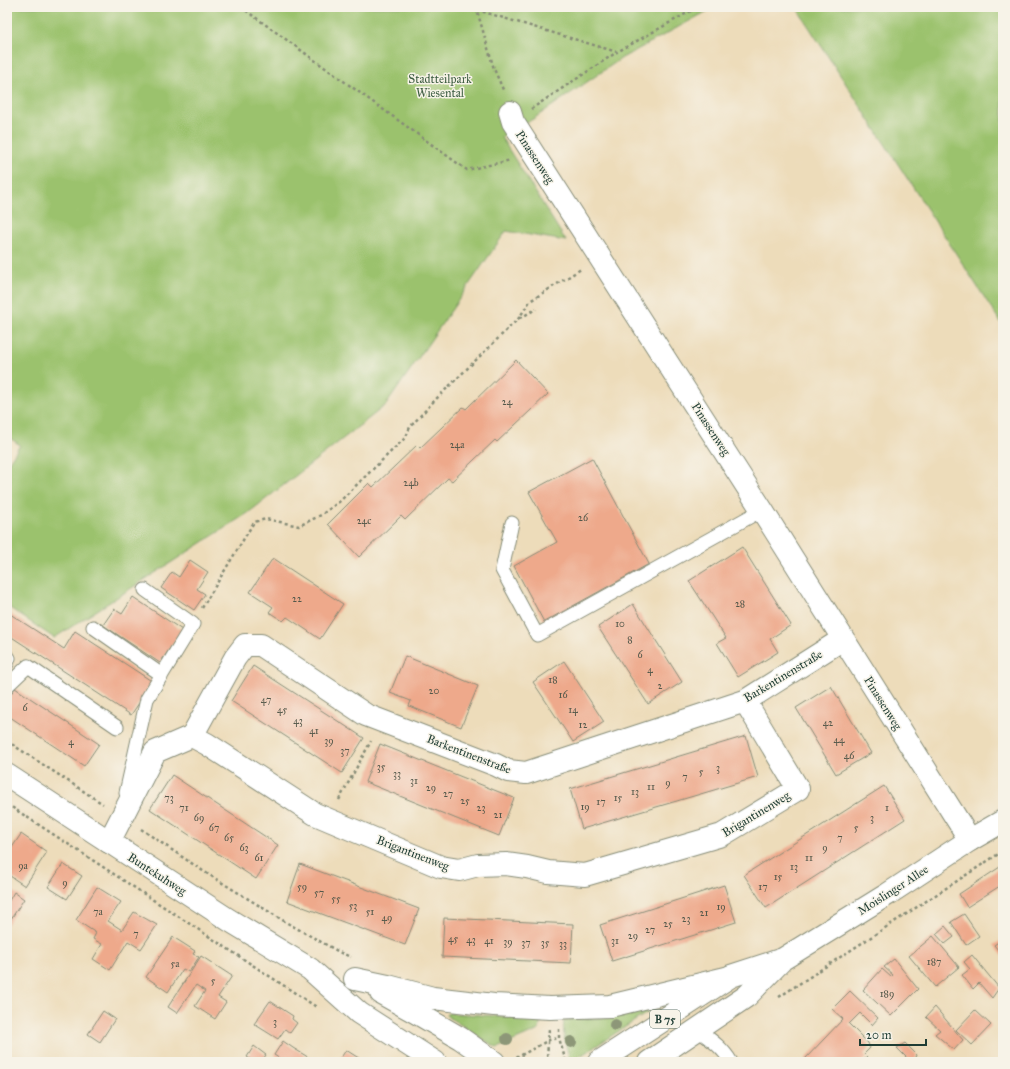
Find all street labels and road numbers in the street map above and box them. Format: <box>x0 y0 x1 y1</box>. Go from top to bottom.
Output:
street label: Pinassenweg <box>512 128 557 187</box>
street label: Pinassenweg <box>688 400 733 459</box>
street label: Barkentinenstraße <box>741 647 825 705</box>
street label: Pinassenweg <box>860 674 905 733</box>
street label: Barkentinenstraße <box>425 731 513 777</box>
street label: Brigantinenweg <box>720 788 793 841</box>
street label: Brigantinenweg <box>374 833 452 874</box>
street label: Buntekuhweg <box>125 850 189 899</box>
street label: Moislinger Allee <box>855 862 931 919</box>
road number: B 75 <box>650 1010 680 1028</box>

